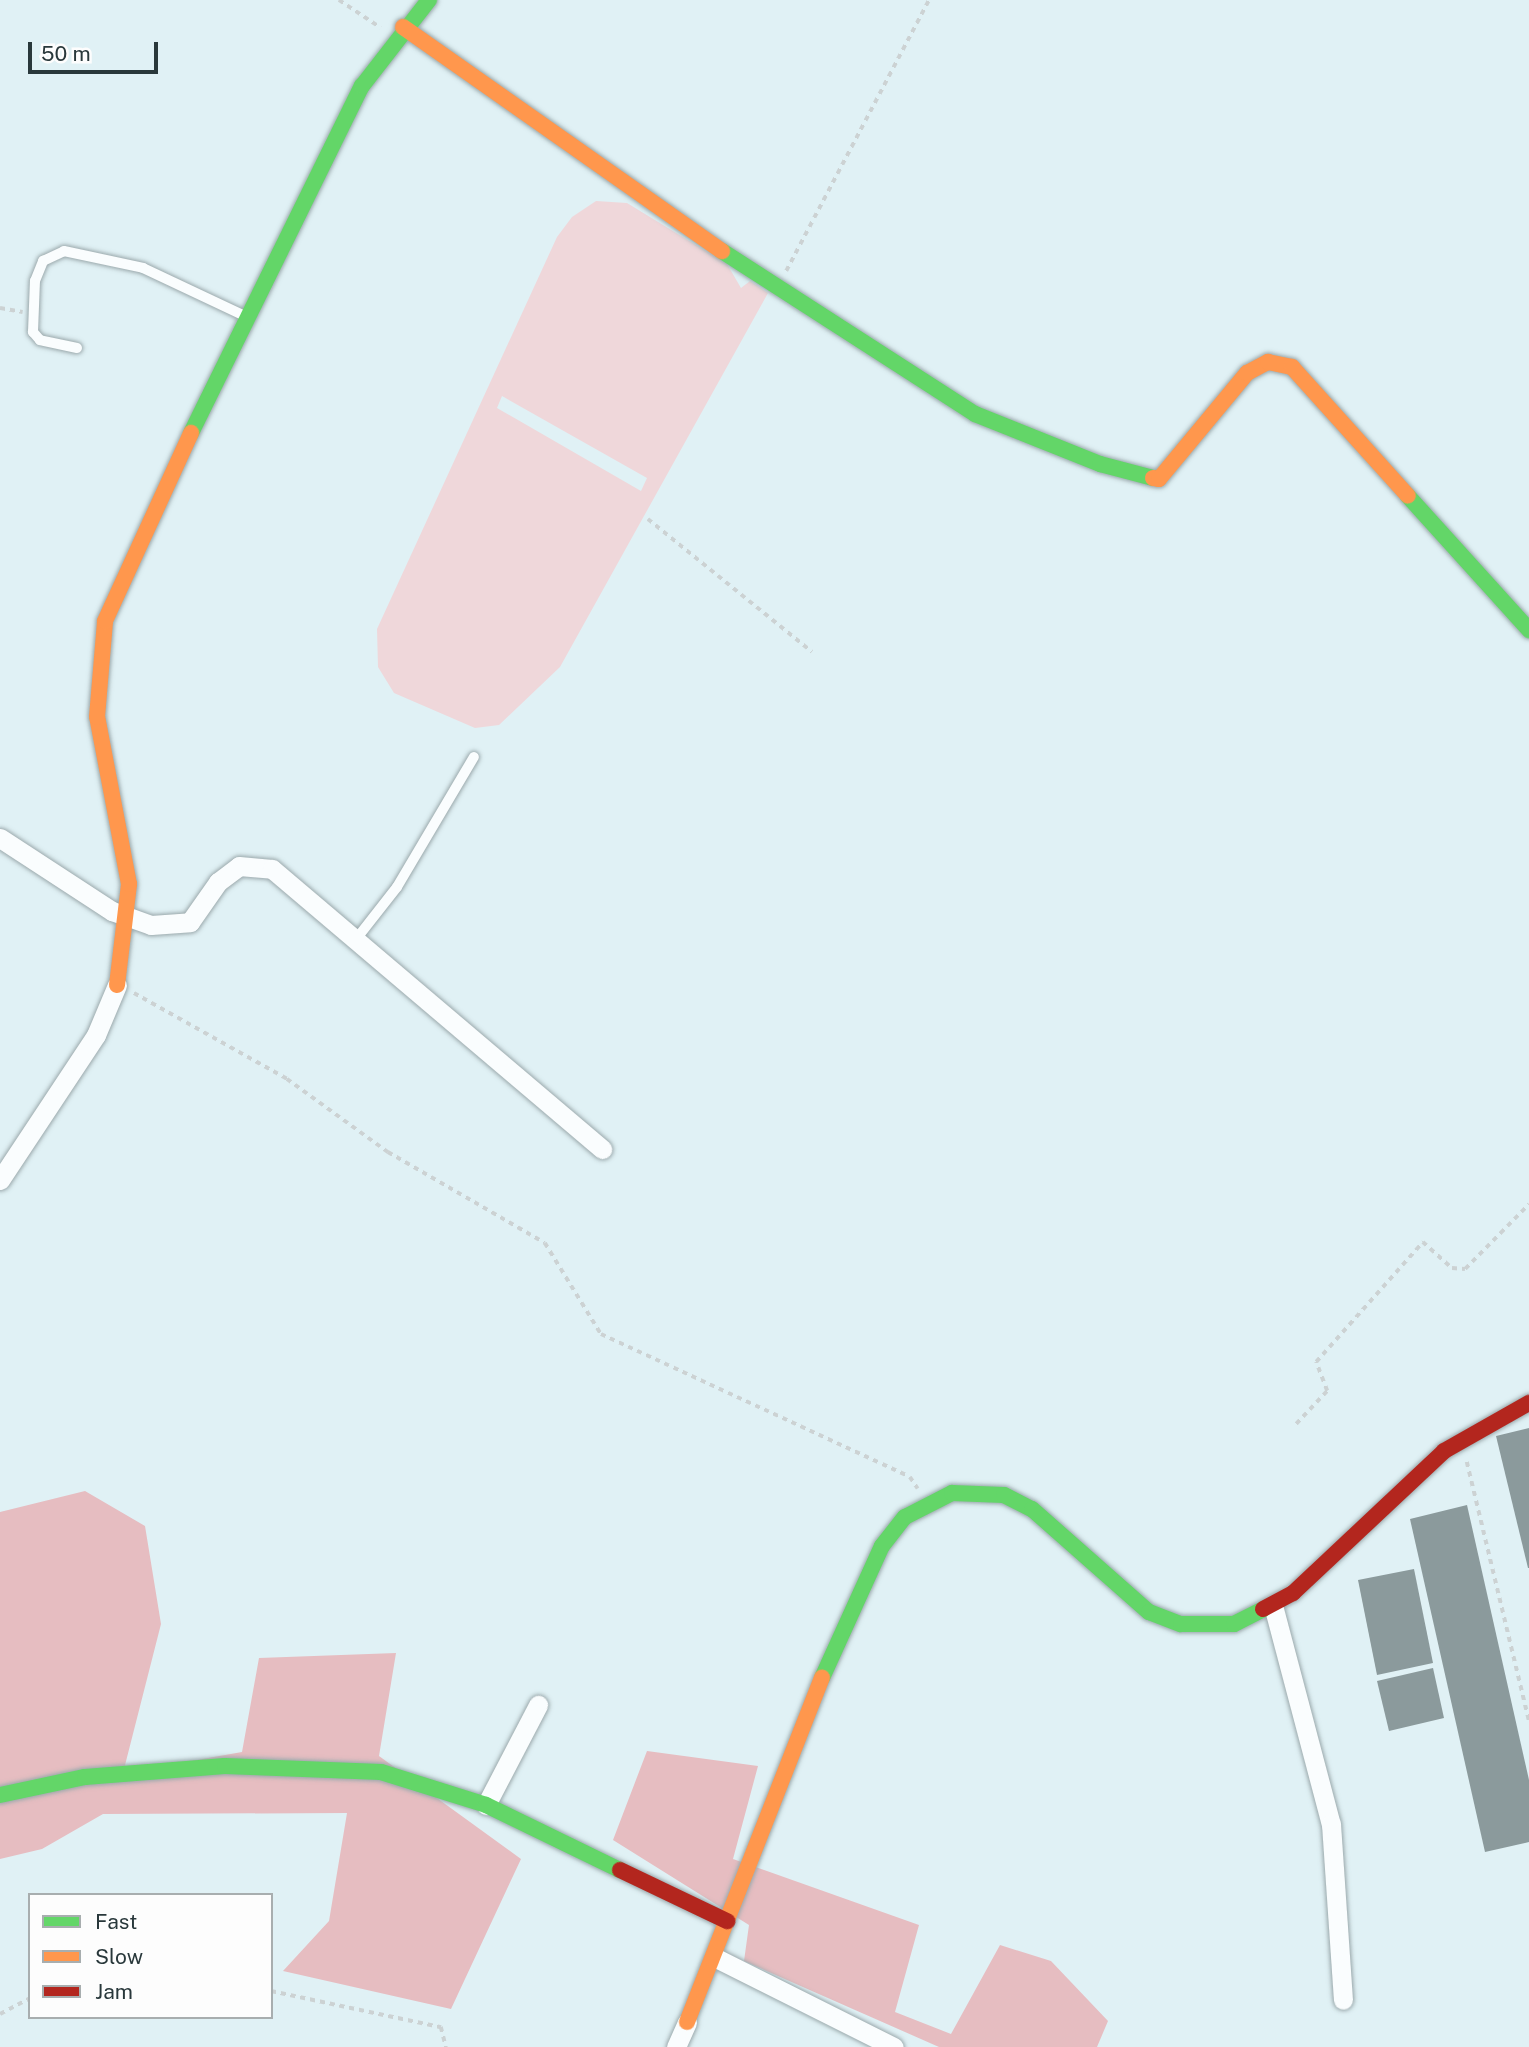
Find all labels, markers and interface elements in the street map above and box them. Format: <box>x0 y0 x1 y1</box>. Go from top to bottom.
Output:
scale bar <box>32 28 161 72</box>
text: 50 m <box>41 41 91 66</box>
legend <box>28 1893 273 2019</box>
text: Fast <box>95 1909 137 1934</box>
text: Slow <box>95 1944 143 1969</box>
text: Jam <box>95 1979 133 2004</box>

